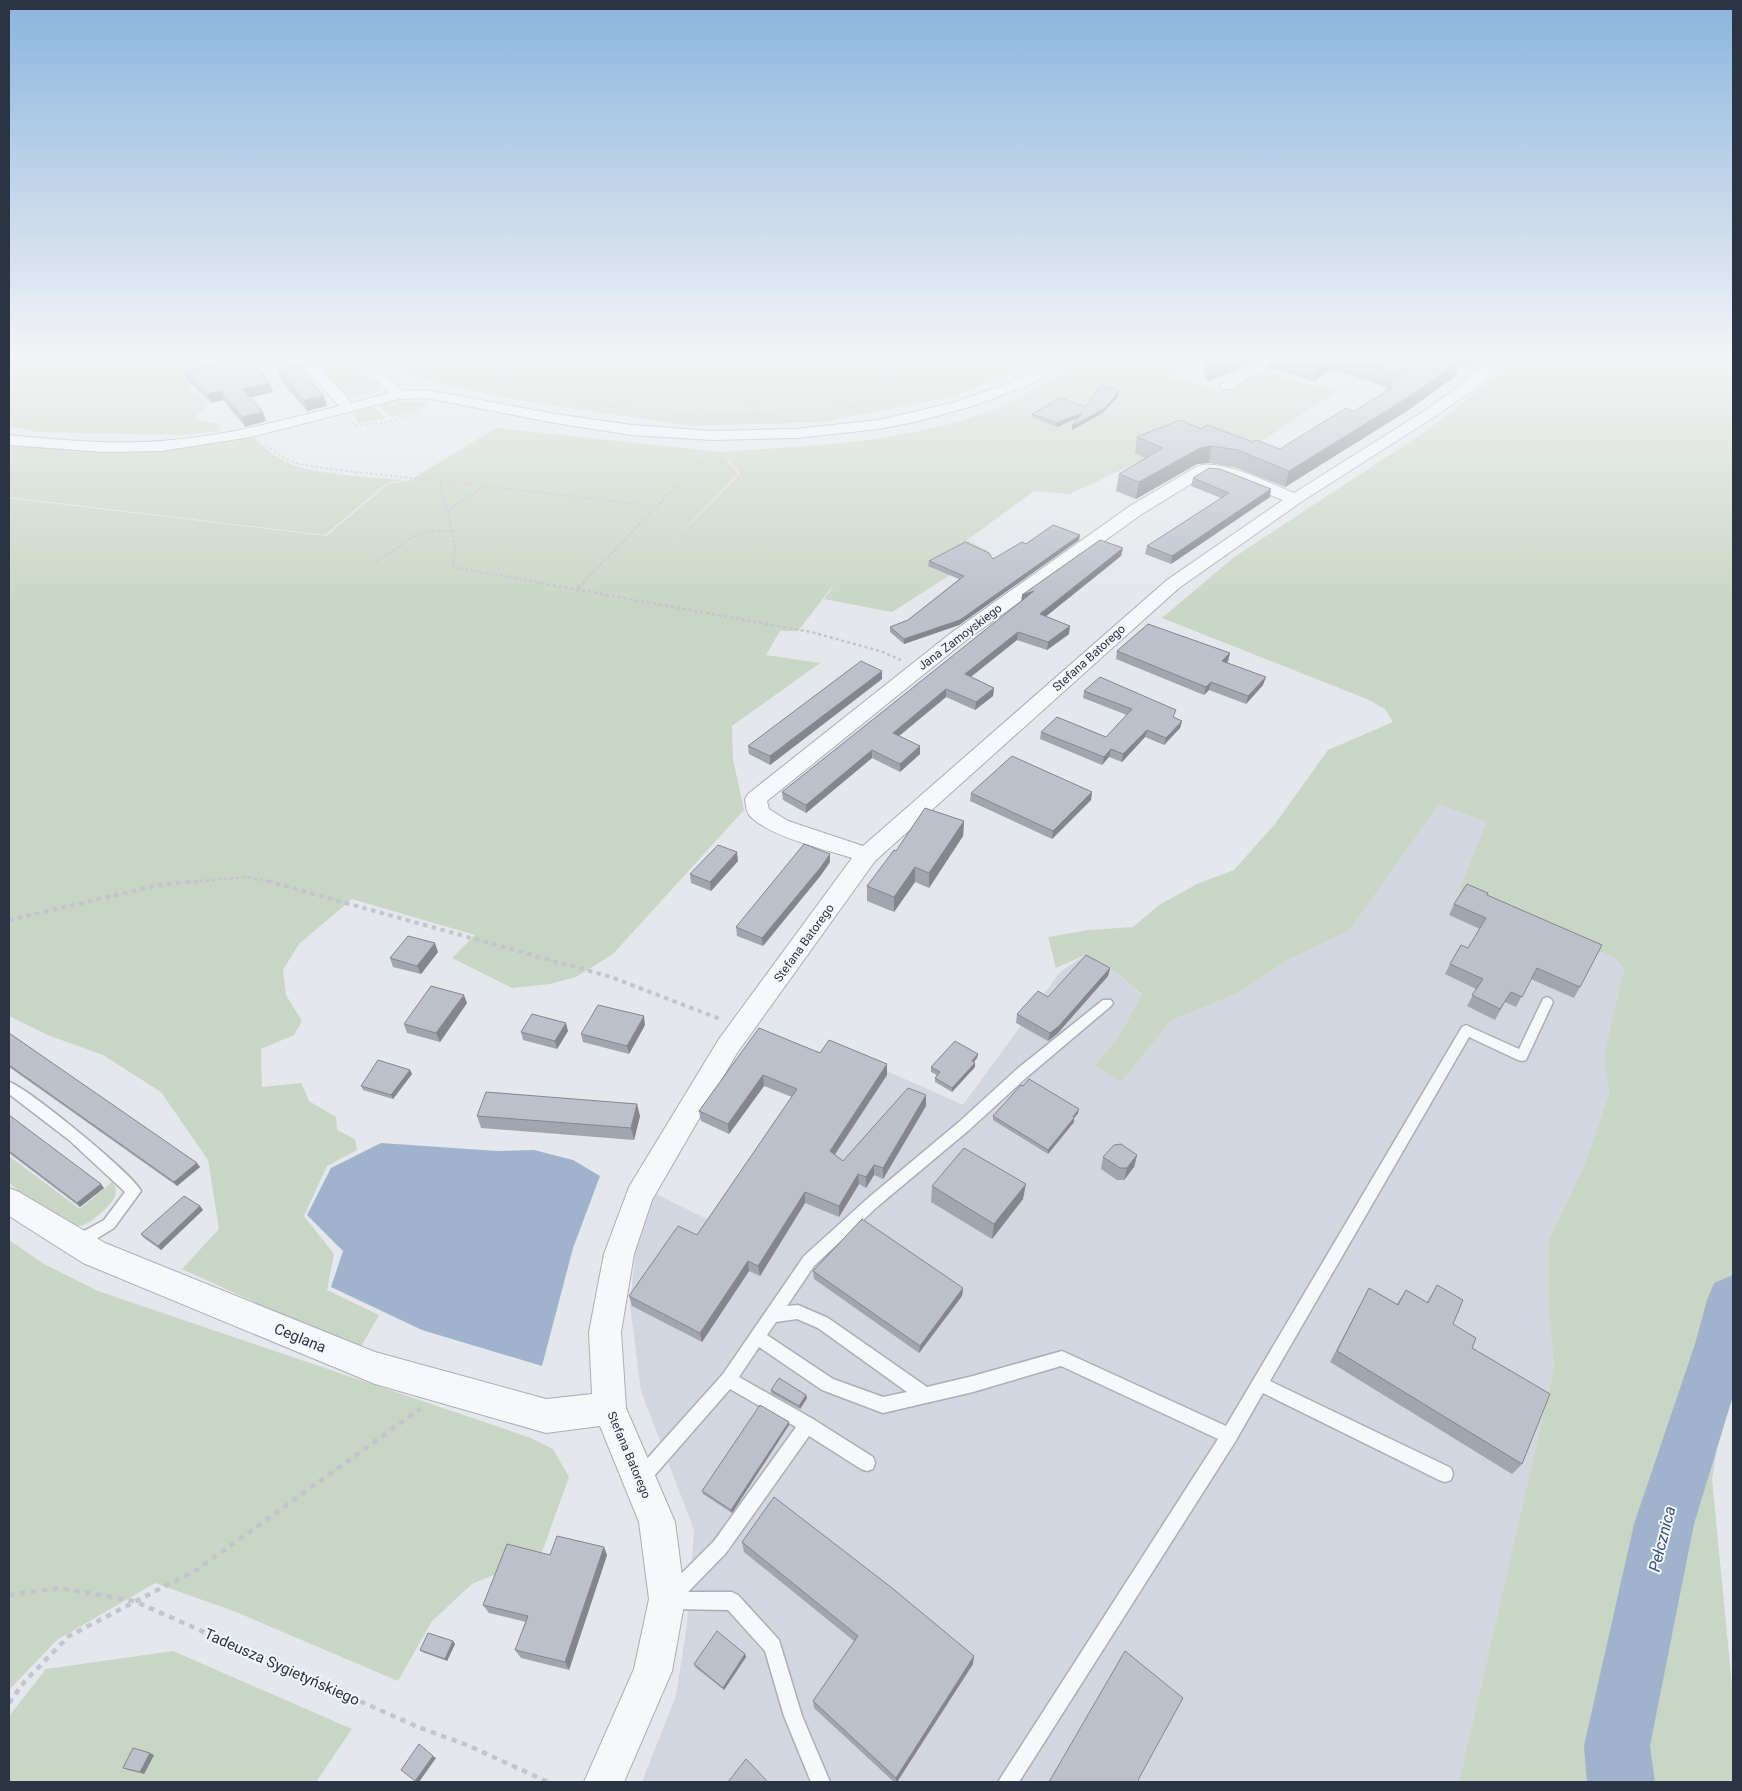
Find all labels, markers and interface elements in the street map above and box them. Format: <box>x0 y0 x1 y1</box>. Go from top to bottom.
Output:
street label: Jana Zamoyskiego <box>915 601 1005 673</box>
street label: Stefana Batorego <box>1050 622 1128 694</box>
street label: Stefana Batorego <box>771 901 837 985</box>
street label: Ceglana <box>271 1319 329 1357</box>
street label: Stefana Batorego <box>604 1410 654 1501</box>
water label: Pełcznica <box>1645 1504 1679 1574</box>
street label: Tadeusza Sygietyńskiego <box>202 1625 362 1709</box>

